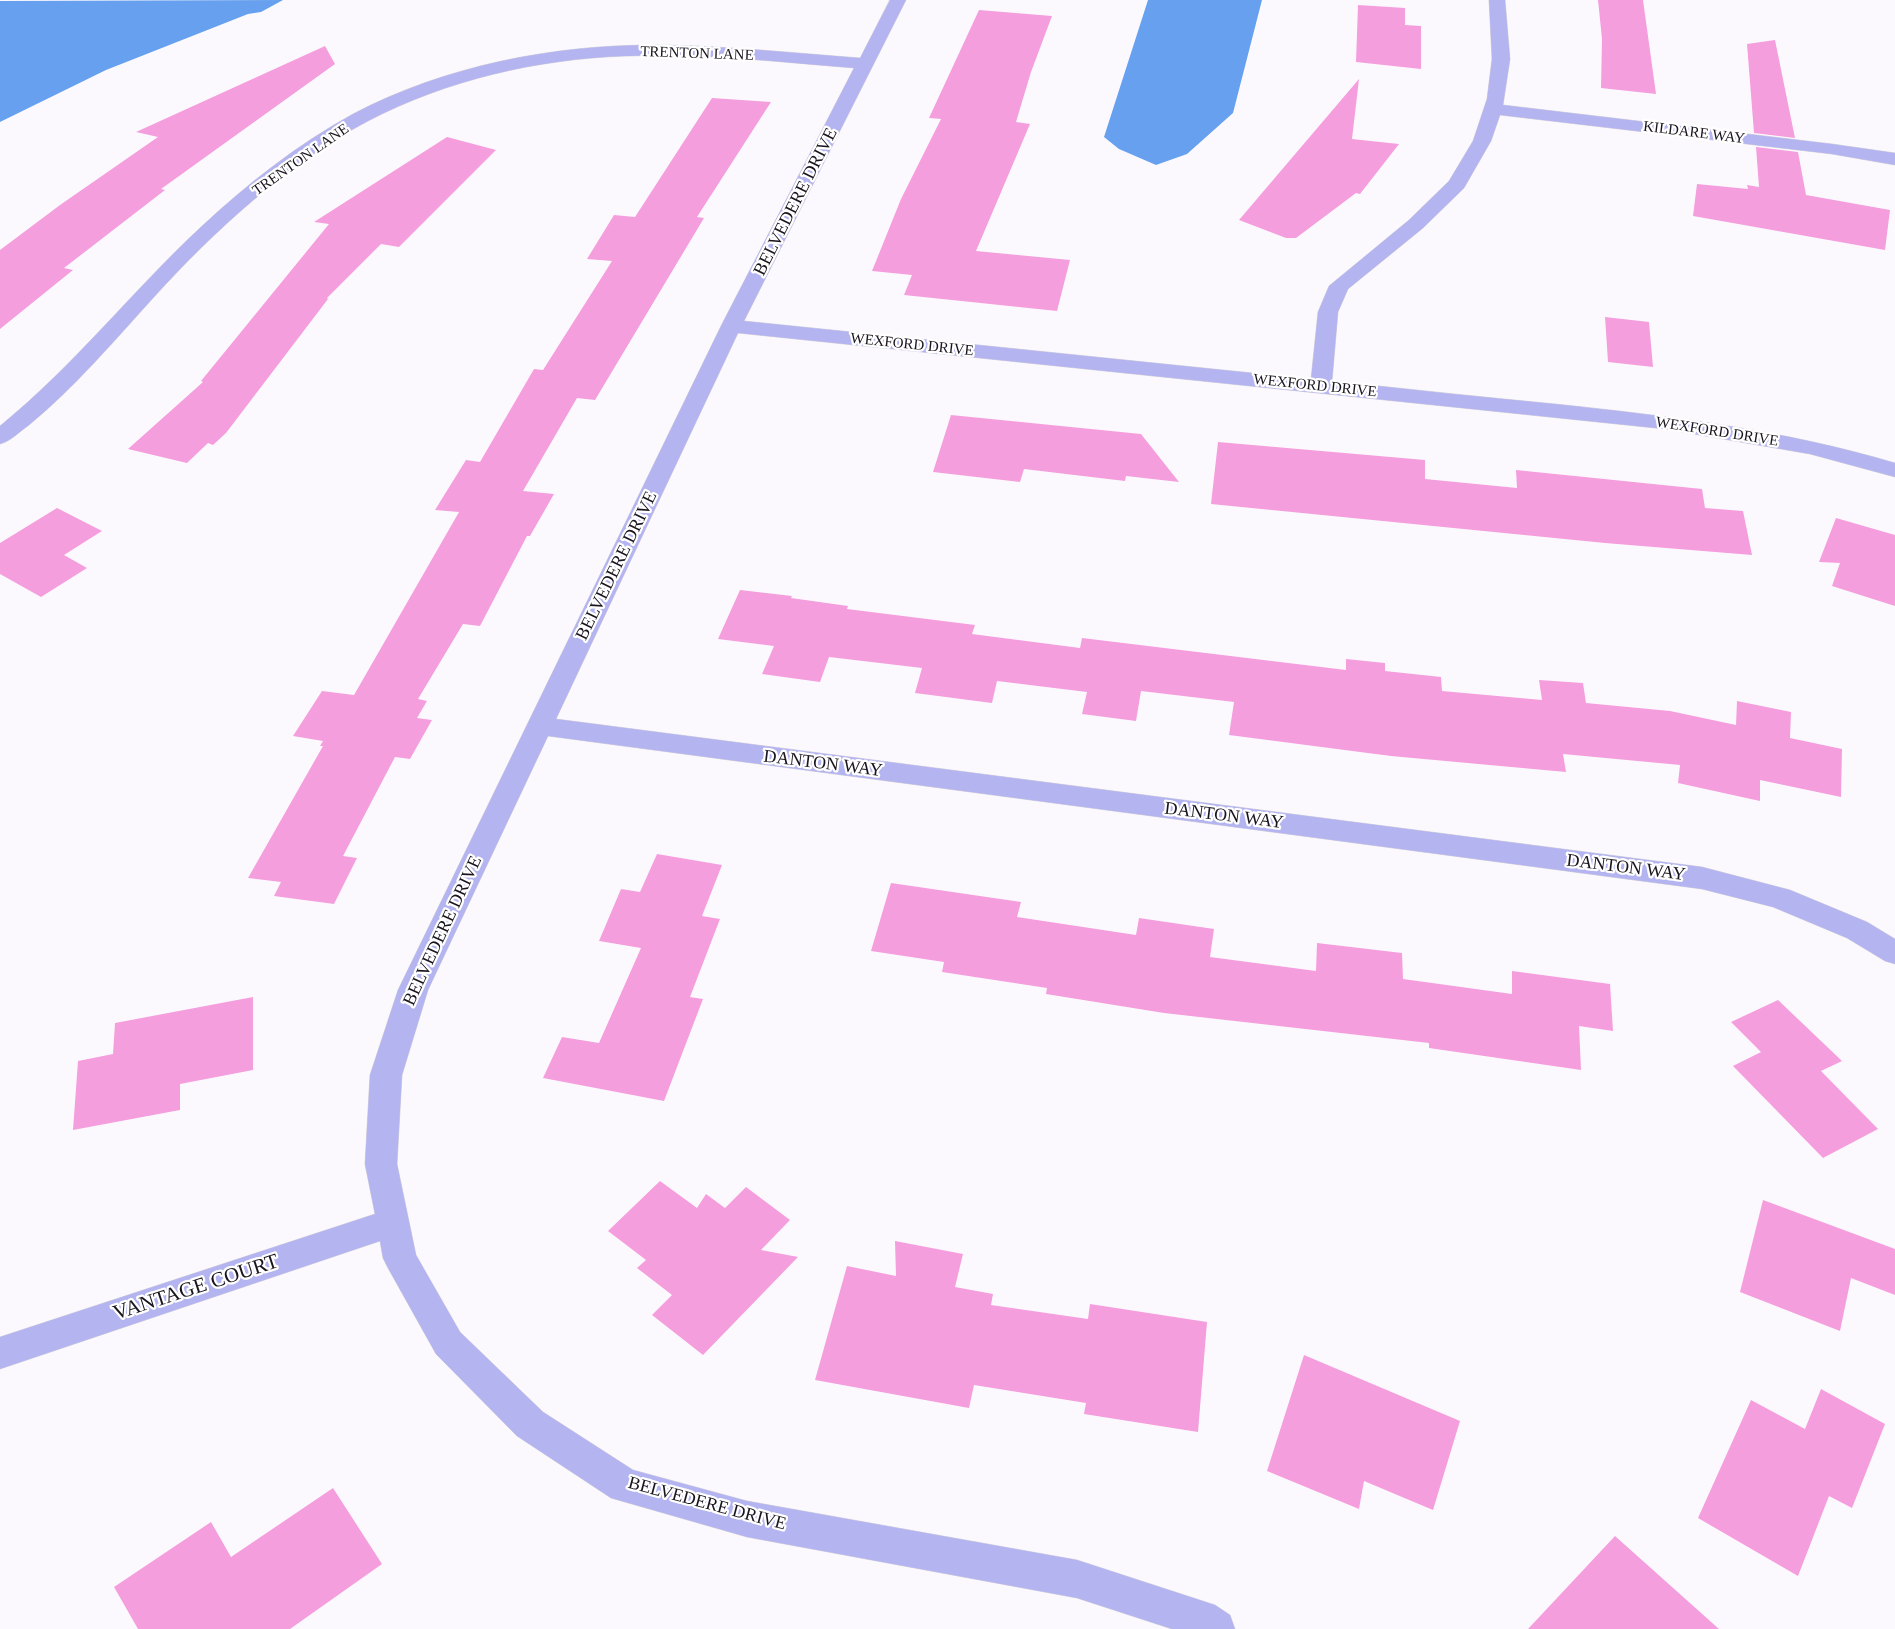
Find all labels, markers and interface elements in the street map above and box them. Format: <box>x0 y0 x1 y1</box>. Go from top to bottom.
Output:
street label: TRENTON LANE <box>640 43 754 65</box>
street label: KILDARE WAY <box>1642 118 1746 148</box>
street label: TRENTON LANE <box>249 120 353 200</box>
street label: BELVEDERE DRIVE <box>749 125 843 279</box>
street label: WEXFORD DRIVE <box>850 330 974 360</box>
street label: WEXFORD DRIVE <box>1253 371 1377 401</box>
street label: WEXFORD DRIVE <box>1654 413 1780 451</box>
street label: BELVEDERE DRIVE <box>572 488 662 644</box>
street label: DANTON WAY <box>762 746 884 782</box>
street label: DANTON WAY <box>1163 798 1285 834</box>
street label: DANTON WAY <box>1565 850 1687 886</box>
street label: BELVEDERE DRIVE <box>399 853 487 1009</box>
street label: VANTAGE COURT <box>110 1249 282 1327</box>
street label: BELVEDERE DRIVE <box>626 1472 788 1536</box>

